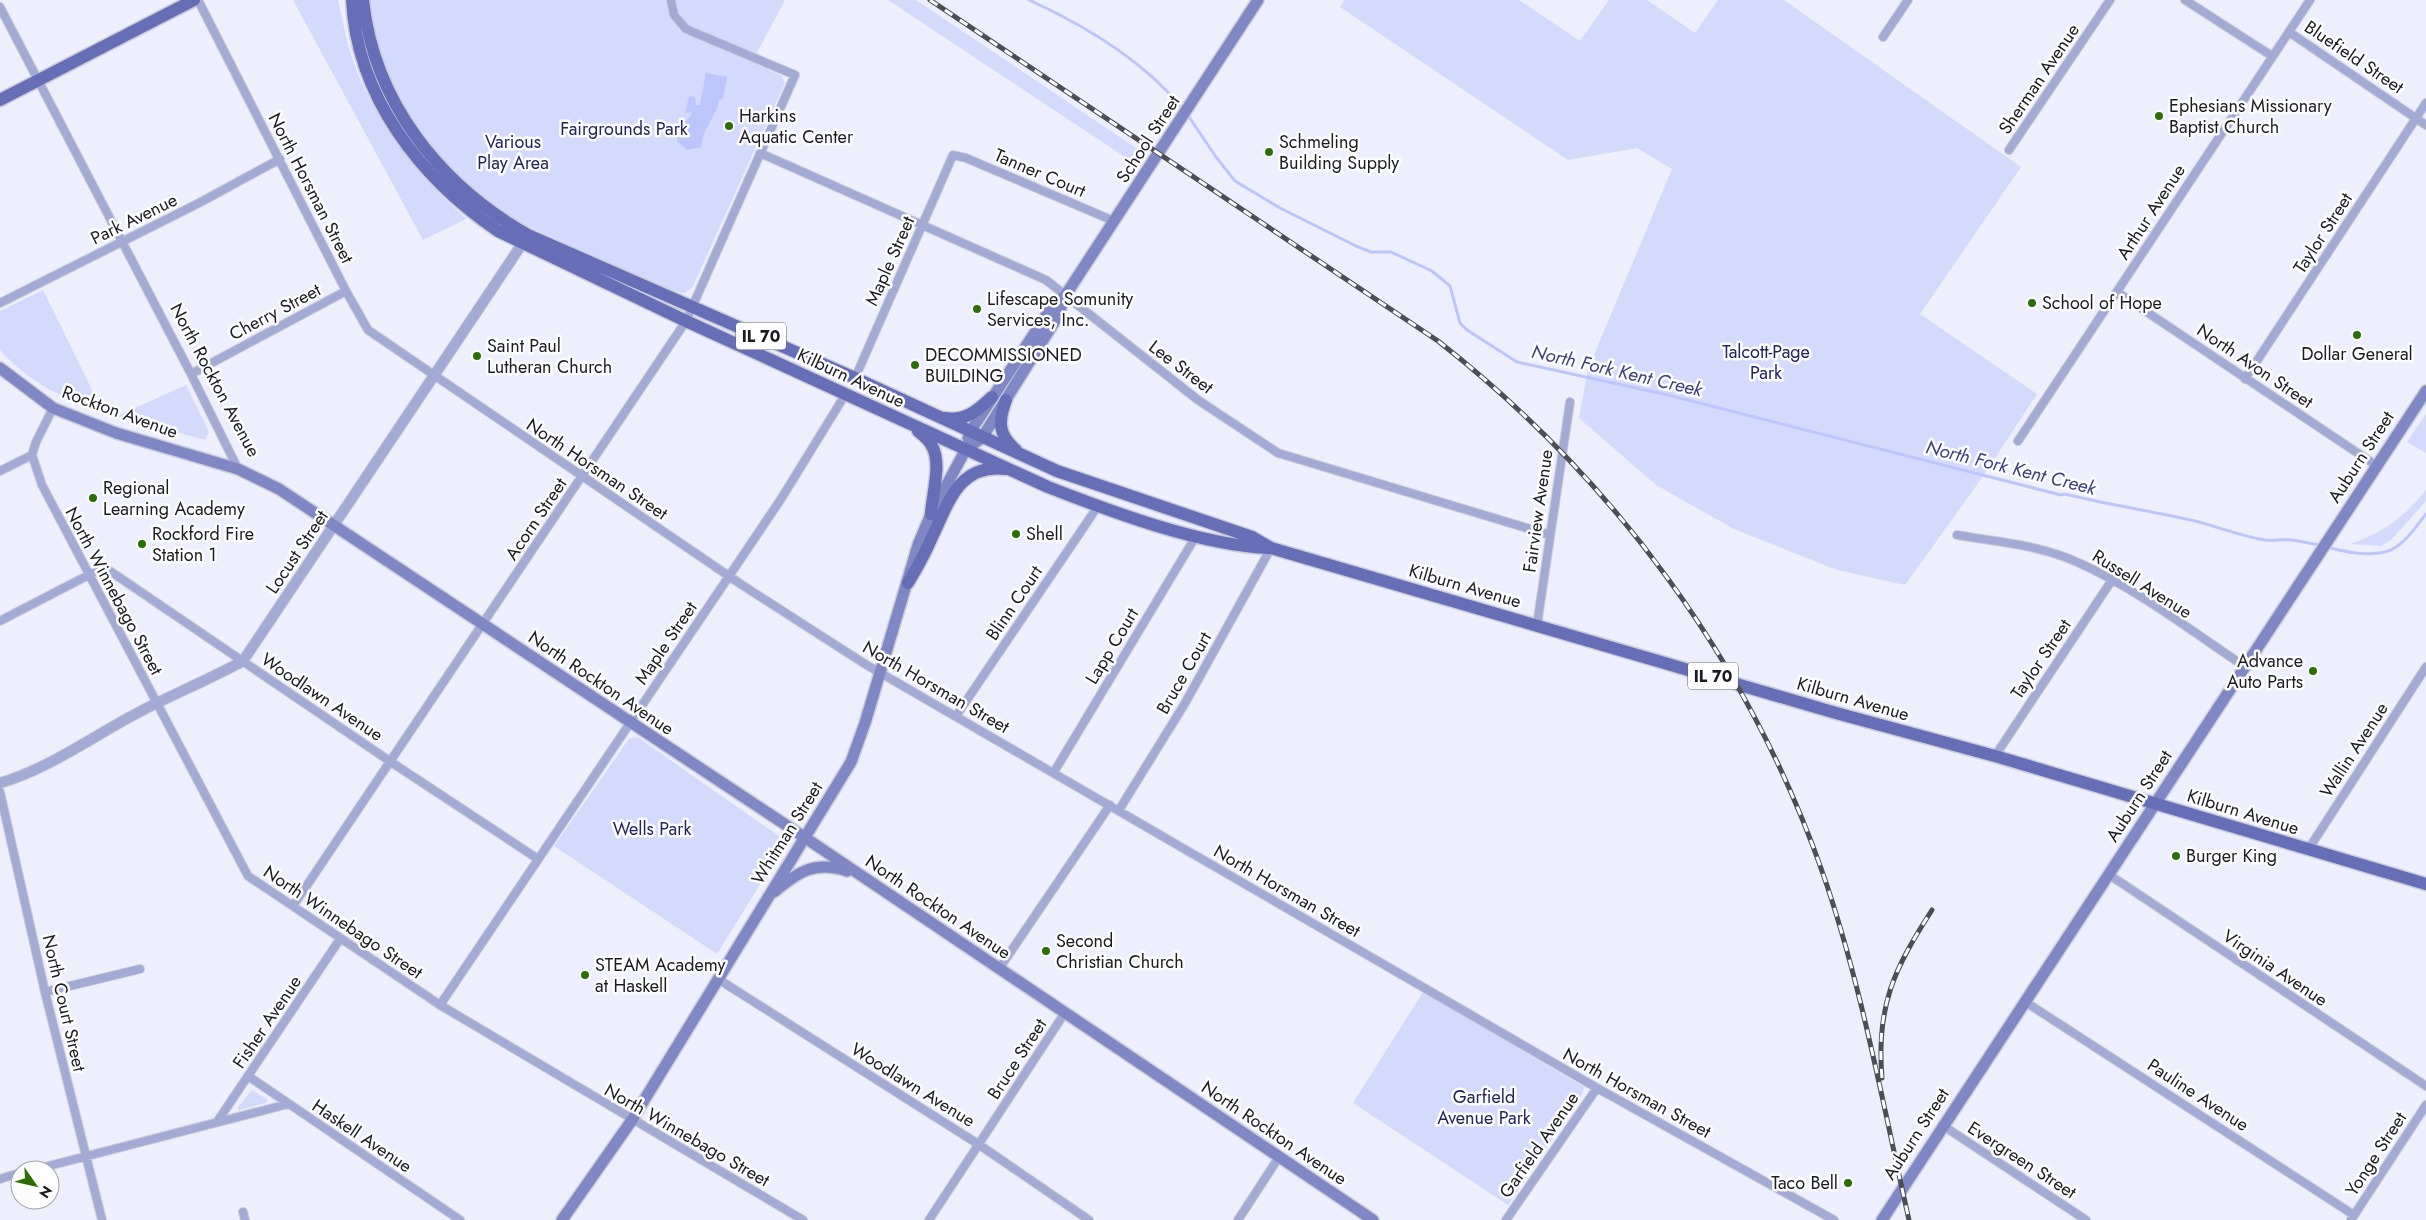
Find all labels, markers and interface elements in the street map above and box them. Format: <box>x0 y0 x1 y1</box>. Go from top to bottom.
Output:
street label: Bluefield Street <box>2299 14 2409 100</box>
street label: Sherman Avenue <box>1992 19 2086 139</box>
street label: School Street <box>1110 89 1187 188</box>
place label: Ephesians Missionary Baptist Church <box>2169 93 2332 140</box>
place label: Harkins Aquatic Center <box>739 103 854 150</box>
street label: North Horsman Street <box>262 108 361 268</box>
marker: Ephesians Missionary Baptist Church <box>2153 110 2165 122</box>
park label: Fairgrounds Park <box>560 116 688 142</box>
marker: Harkins Aquatic Center <box>723 120 735 132</box>
park label: Various Play Area <box>477 129 549 176</box>
place label: Schmeling Building Supply <box>1279 129 1399 176</box>
street label: Tanner Court <box>990 142 1090 204</box>
marker: Schmeling Building Supply <box>1263 146 1275 158</box>
street label: Arthur Avenue <box>2110 159 2192 265</box>
street label: Park Avenue <box>86 187 182 251</box>
street label: Taylor Street <box>2287 187 2359 278</box>
street label: Maple Street <box>859 212 922 310</box>
street label: Cherry Street <box>225 277 326 347</box>
place label: Lifescape Somunity Services, Inc. <box>987 286 1133 333</box>
place label: School of Hope <box>2042 290 2162 316</box>
marker: School of Hope <box>2026 297 2038 309</box>
street label: North Rockton Avenue <box>163 299 267 461</box>
marker: Lifescape Somunity Services, Inc. <box>971 303 983 315</box>
street label: North Avon Street <box>2192 317 2319 415</box>
road number: IL 70 <box>736 322 786 350</box>
marker: Dollar General <box>2351 329 2363 341</box>
place label: Saint Paul Lutheran Church <box>487 333 612 380</box>
street label: Lee Street <box>1143 334 1219 400</box>
water label: North Fork Kent Creek <box>1529 338 1706 403</box>
park label: Talcott-Page Park <box>1722 339 1810 386</box>
place label: Dollar General <box>2301 341 2413 367</box>
street label: Kilburn Avenue <box>793 342 909 414</box>
place label: DECOMMISSIONED BUILDING <box>925 342 1082 389</box>
marker: Saint Paul Lutheran Church <box>471 350 483 362</box>
marker: DECOMMISSIONED BUILDING <box>909 359 921 371</box>
street label: Rockton Avenue <box>58 379 182 445</box>
street label: Auburn Street <box>2322 405 2401 508</box>
street label: North Horsman Street <box>521 412 674 526</box>
water label: North Fork Kent Creek <box>1923 433 2100 502</box>
street label: Fairview Avenue <box>1517 448 1559 574</box>
street label: Acorn Street <box>499 472 574 565</box>
place label: Regional Learning Academy <box>103 475 245 522</box>
marker: Regional Learning Academy <box>87 492 99 504</box>
street label: North Winnebago Street <box>59 502 170 680</box>
street label: Locust Street <box>259 504 335 599</box>
place label: Rockford Fire Station 1 <box>152 521 254 568</box>
place label: Shell <box>1026 521 1063 547</box>
marker: Shell <box>1010 528 1022 540</box>
marker: Rockford Fire Station 1 <box>136 538 148 550</box>
street label: Russell Avenue <box>2087 543 2197 625</box>
street label: Kilburn Avenue <box>1406 558 1524 614</box>
street label: Blinn Court <box>979 560 1049 646</box>
street label: Maple Street <box>629 596 704 690</box>
street label: Lapp Court <box>1079 602 1145 689</box>
street label: Taylor Street <box>2005 613 2078 704</box>
street label: North Rockton Avenue <box>523 625 679 741</box>
street label: Bruce Court <box>1150 626 1218 719</box>
street label: North Horsman Street <box>858 634 1015 740</box>
street label: Woodlawn Avenue <box>256 646 388 748</box>
place label: Advance Auto Parts <box>2227 648 2303 695</box>
road number: IL 70 <box>1688 662 1738 689</box>
marker: Advance Auto Parts <box>2307 665 2319 677</box>
street label: Kilburn Avenue <box>1794 671 1912 727</box>
street label: Wallin Avenue <box>2314 697 2394 803</box>
street label: Auburn Street <box>2100 744 2179 847</box>
street label: Whitman Street <box>745 776 829 889</box>
street label: Kilburn Avenue <box>2184 783 2302 841</box>
park label: Wells Park <box>613 816 691 842</box>
street label: North Horsman Street <box>1209 838 1366 944</box>
place label: Burger King <box>2186 843 2277 869</box>
street label: North Rockton Avenue <box>860 849 1016 965</box>
marker: Burger King <box>2170 850 2182 862</box>
street label: North Winnebago Street <box>258 859 428 985</box>
street label: Virginia Avenue <box>2217 923 2333 1013</box>
place label: Second Christian Church <box>1056 928 1184 975</box>
street label: North Court Street <box>36 932 93 1075</box>
marker: Second Christian Church <box>1040 945 1052 957</box>
place label: STEAM Academy at Haskell <box>595 952 726 999</box>
marker: STEAM Academy at Haskell <box>579 969 591 981</box>
street label: Fisher Avenue <box>226 970 308 1074</box>
street label: Bruce Street <box>981 1013 1053 1105</box>
street label: Woodlawn Avenue <box>846 1036 980 1134</box>
street label: North Horsman Street <box>1558 1041 1716 1145</box>
street label: Pauline Avenue <box>2142 1052 2254 1138</box>
street label: North Rockton Avenue <box>1196 1075 1352 1191</box>
street label: North Winnebago Street <box>599 1077 775 1193</box>
street label: Auburn Street <box>1877 1082 1956 1185</box>
park label: Garfield Avenue Park <box>1437 1084 1531 1131</box>
street label: Garfield Avenue <box>1493 1087 1585 1203</box>
street label: Haskell Avenue <box>307 1093 417 1179</box>
street label: Yonge Street <box>2339 1106 2413 1201</box>
street label: Evergreen Street <box>1962 1115 2082 1205</box>
north arrow <box>10 1160 60 1210</box>
place label: Taco Bell <box>1771 1170 1838 1196</box>
marker: Taco Bell <box>1842 1177 1854 1189</box>
text: N <box>34 1182 57 1202</box>

